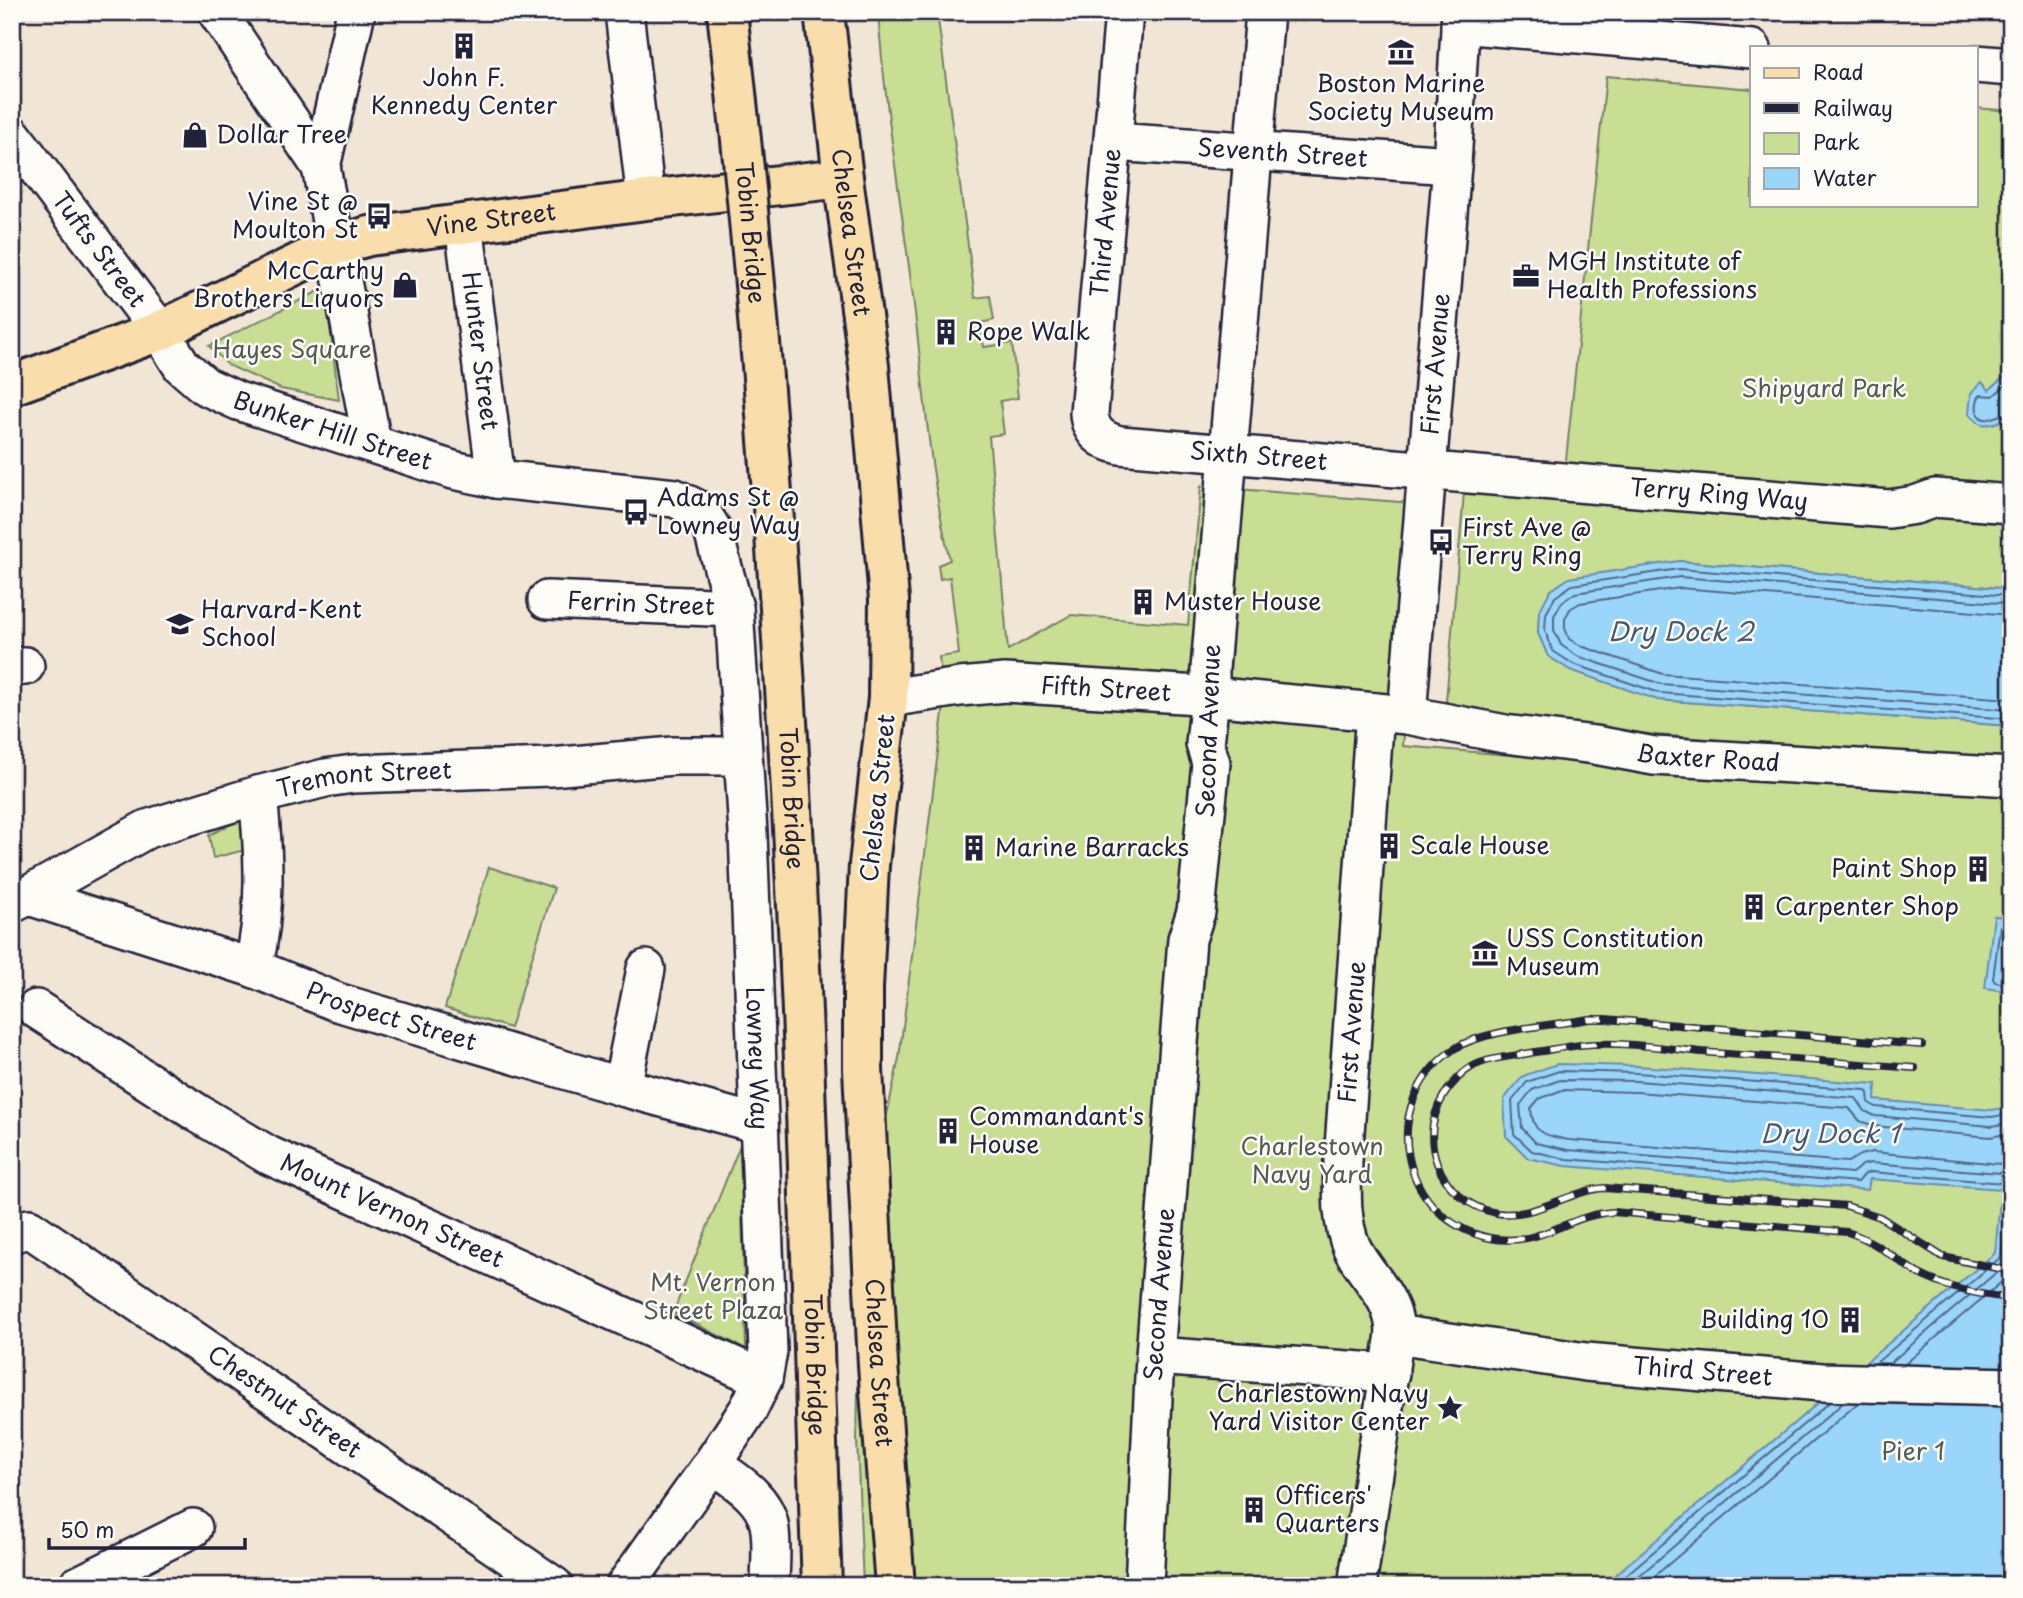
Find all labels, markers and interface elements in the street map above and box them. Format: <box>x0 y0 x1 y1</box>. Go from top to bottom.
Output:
building icon: John F. Kennedy Center <box>449 31 479 61</box>
museum icon: Boston Marine Society Museum <box>1386 37 1416 67</box>
legend <box>1750 46 1978 206</box>
text: Road <box>1813 55 1864 87</box>
place label: John F. Kennedy Center <box>371 58 558 122</box>
place label: Boston Marine Society Museum <box>1307 64 1495 128</box>
text: Railway <box>1813 91 1893 123</box>
place label: Dollar Tree <box>216 115 347 151</box>
shop icon: Dollar Tree <box>180 120 210 150</box>
text: Park <box>1813 125 1860 157</box>
street label: Seventh Street <box>1196 128 1369 175</box>
street label: Chelsea Street <box>824 146 882 318</box>
street label: Third Avenue <box>1080 147 1128 299</box>
street label: Tobin Bridge <box>727 160 777 305</box>
text: Water <box>1813 161 1877 193</box>
place label: Vine St @ Moulton St <box>232 182 358 246</box>
street label: Tufts Street <box>45 183 156 314</box>
street label: Vine Street <box>424 192 558 244</box>
bus stop icon: Vine St @ Moulton St <box>364 201 394 231</box>
place label: MGH Institute of Health Professions <box>1547 242 1757 306</box>
place label: McCarthy Brothers Liquors <box>192 251 384 315</box>
office icon: MGH Institute of Health Professions <box>1511 261 1541 291</box>
street label: Hunter Street <box>454 269 510 432</box>
shop icon: McCarthy Brothers Liquors <box>390 270 420 300</box>
street label: First Avenue <box>1410 292 1457 436</box>
place label: Rope Walk <box>967 312 1090 348</box>
building icon: Rope Walk <box>931 317 961 347</box>
park label: Hayes Square <box>212 330 372 366</box>
park label: Shipyard Park <box>1742 369 1906 405</box>
street label: Bunker Hill Street <box>229 381 437 478</box>
street label: Sixth Street <box>1189 431 1329 478</box>
street label: Terry Ring Way <box>1629 468 1810 518</box>
place label: Adams St @ Lowney Way <box>657 478 800 542</box>
bus stop icon: Adams St @ Lowney Way <box>621 497 651 527</box>
place label: First Ave @ Terry Ring <box>1462 508 1591 572</box>
bus stop icon: First Ave @ Terry Ring <box>1426 527 1456 557</box>
street label: Ferrin Street <box>566 581 716 623</box>
place label: Muster House <box>1164 582 1321 618</box>
building icon: Muster House <box>1128 587 1158 617</box>
place label: Harvard-Kent School <box>201 590 362 654</box>
school or university icon: Harvard-Kent School <box>165 609 195 639</box>
water label: Dry Dock 2 <box>1608 611 1755 650</box>
street label: Second Avenue <box>1186 643 1228 818</box>
street label: Fifth Street <box>1040 665 1172 709</box>
street label: Chelsea Street <box>849 712 903 884</box>
street label: Tobin Bridge <box>771 726 815 870</box>
street label: Baxter Road <box>1634 733 1781 779</box>
street label: Tremont Street <box>272 751 452 806</box>
place label: Scale House <box>1410 826 1549 862</box>
place label: Marine Barracks <box>995 828 1189 864</box>
building icon: Scale House <box>1374 831 1404 861</box>
building icon: Marine Barracks <box>959 833 989 863</box>
place label: Paint Shop <box>1831 849 1957 885</box>
building icon: Paint Shop <box>1963 854 1993 884</box>
place label: Carpenter Shop <box>1775 887 1959 923</box>
building icon: Carpenter Shop <box>1739 892 1769 922</box>
place label: USS Constitution Museum <box>1506 919 1704 983</box>
museum icon: USS Constitution Museum <box>1470 938 1500 968</box>
street label: First Avenue <box>1327 960 1373 1104</box>
street label: Prospect Street <box>301 971 482 1059</box>
street label: Lowney Way <box>738 986 779 1131</box>
place label: Commandant's House <box>969 1097 1144 1161</box>
water label: Dry Dock 1 <box>1761 1113 1904 1152</box>
building icon: Commandant's House <box>933 1116 963 1146</box>
park label: Charlestown Navy Yard <box>1240 1127 1384 1191</box>
street label: Mount Vernon Street <box>275 1143 510 1276</box>
street label: Second Avenue <box>1134 1206 1182 1382</box>
park label: Mt. Vernon Street Plaza <box>643 1263 783 1327</box>
street label: Chelsea Street <box>858 1277 904 1448</box>
street label: Tobin Bridge <box>796 1293 837 1436</box>
place label: Building 10 <box>1699 1300 1829 1336</box>
building icon: Building 10 <box>1835 1305 1865 1335</box>
street label: Chestnut Street <box>201 1335 370 1466</box>
street label: Third Street <box>1632 1346 1774 1394</box>
place label: Charlestown Navy Yard Visitor Center <box>1208 1374 1430 1438</box>
place icon: Charlestown Navy Yard Visitor Center <box>1435 1393 1465 1423</box>
park label: Pier 1 <box>1881 1432 1945 1468</box>
place label: Officers' Quarters <box>1275 1476 1380 1540</box>
building icon: Officers' Quarters <box>1239 1495 1269 1525</box>
scale bar <box>49 1507 245 1551</box>
text: 50 m <box>60 1513 114 1545</box>

